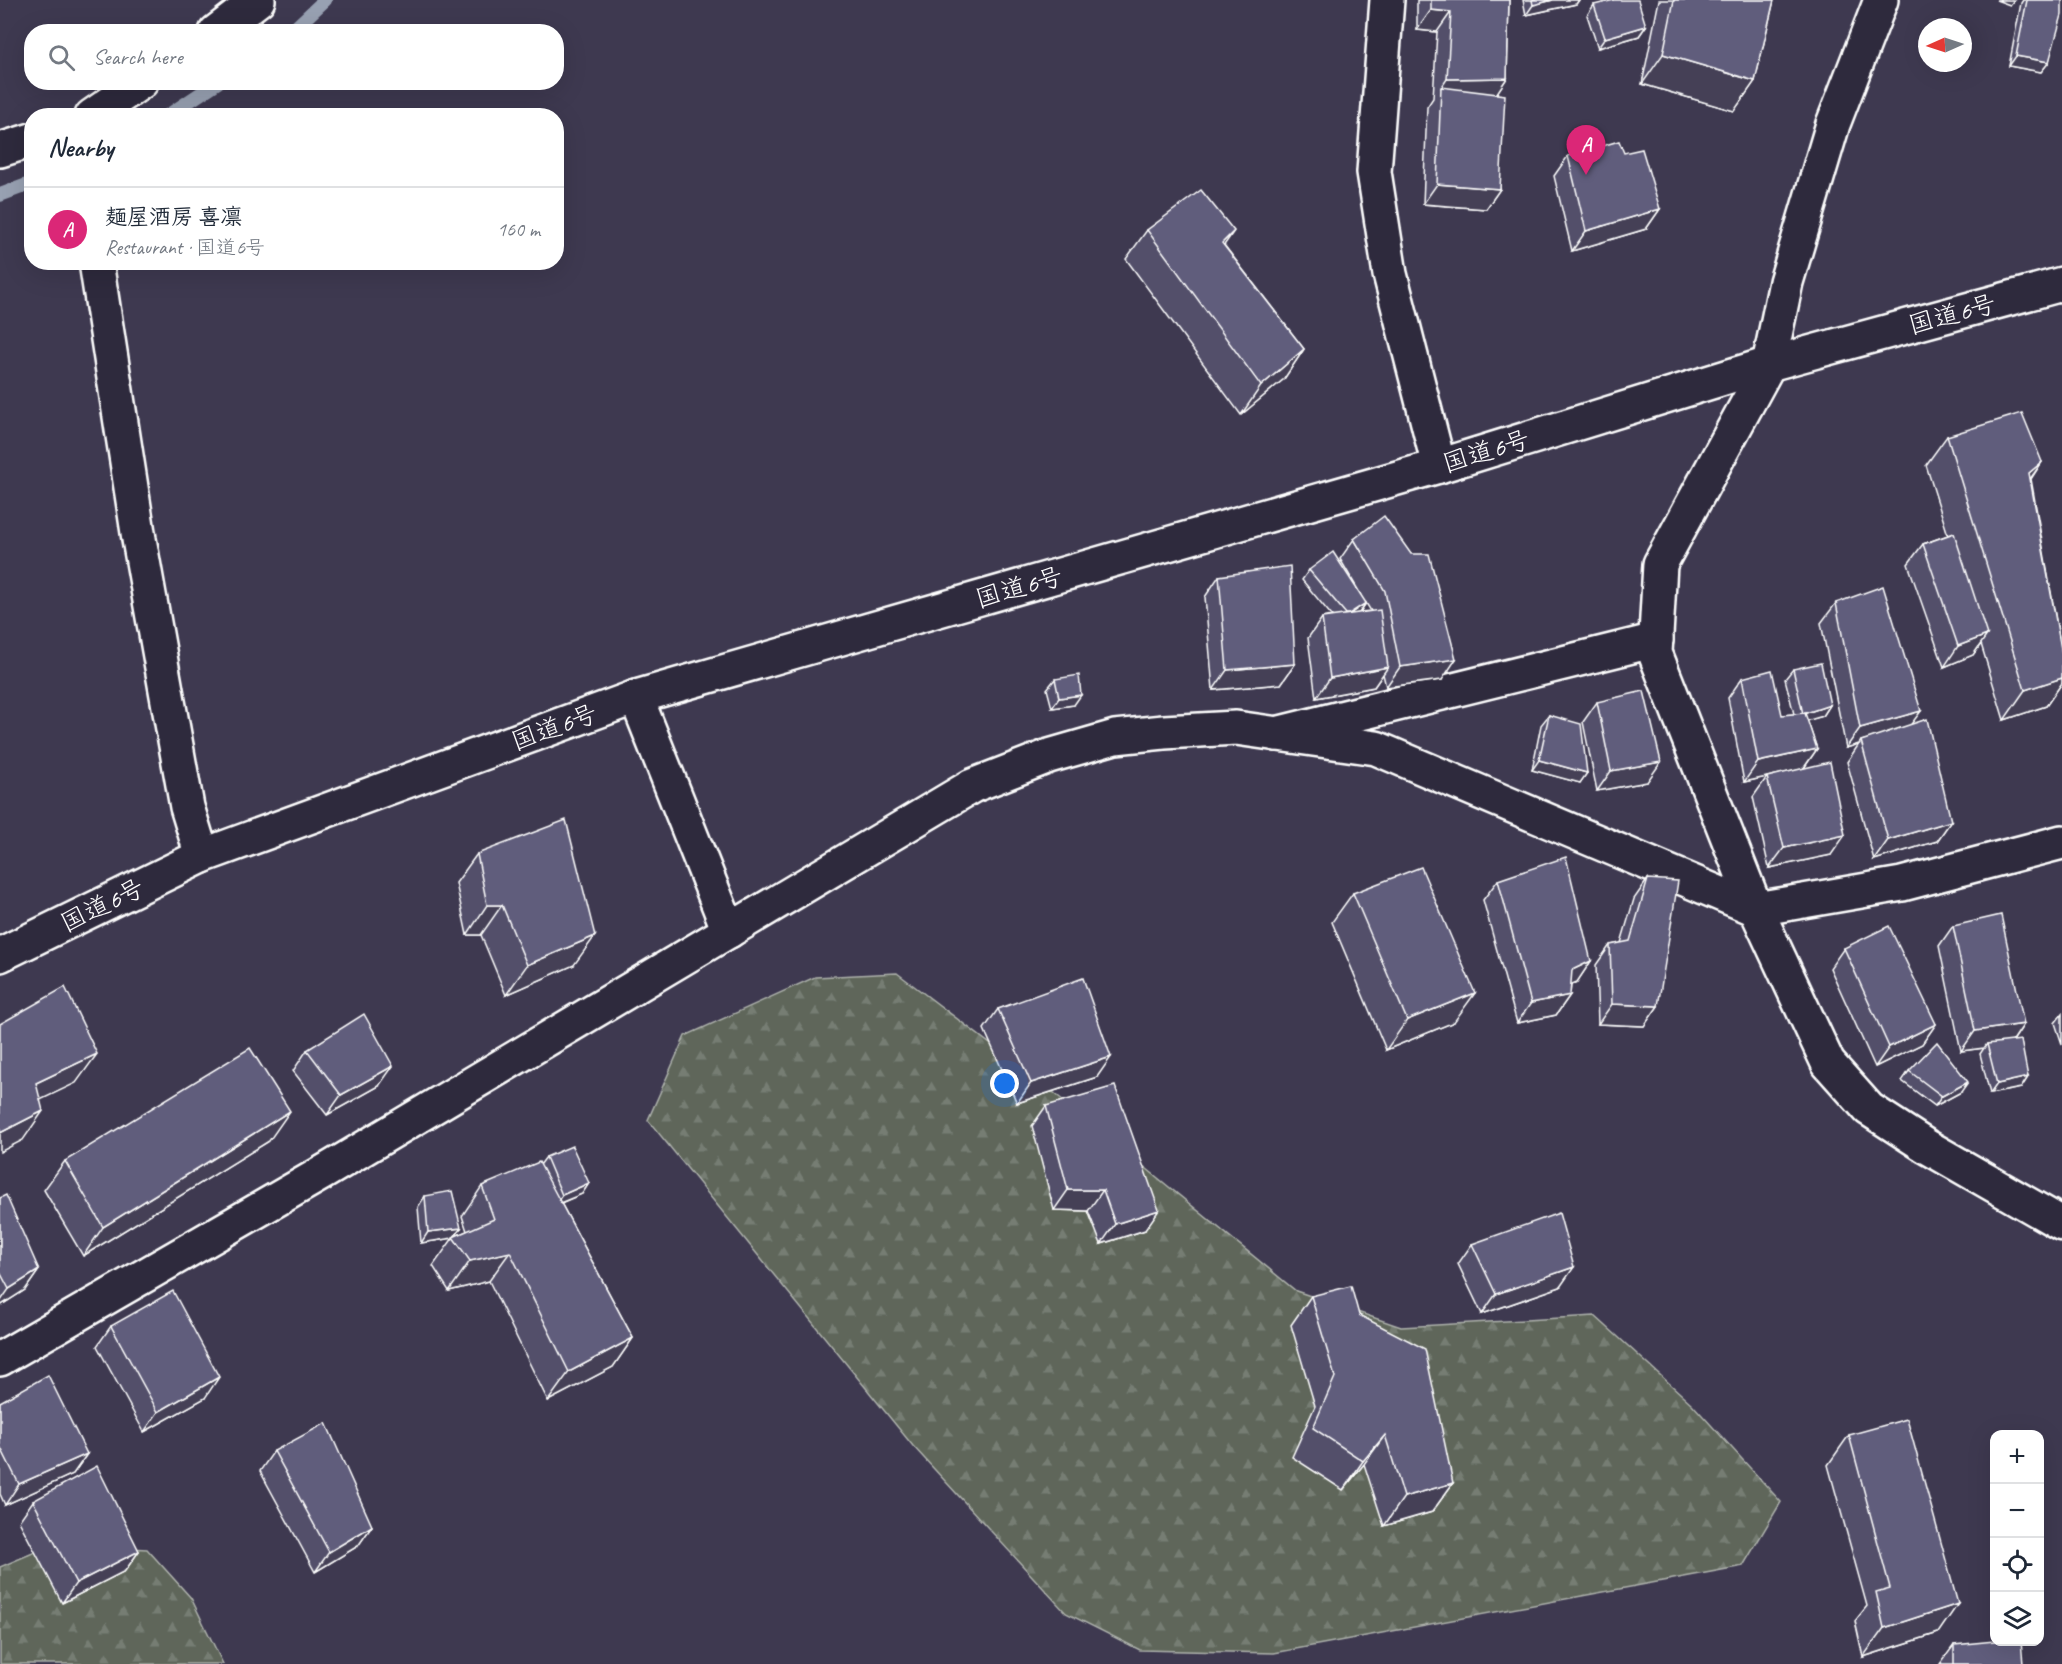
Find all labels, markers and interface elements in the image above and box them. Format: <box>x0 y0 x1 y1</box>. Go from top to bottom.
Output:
north arrow <box>1918 18 1972 72</box>
search box <box>24 24 564 90</box>
icon: search <box>45 41 78 74</box>
text: Search here <box>93 43 183 71</box>
pin: A <box>1566 126 1606 175</box>
text: Nearby <box>48 131 113 164</box>
text: 麺屋酒房 喜凛 <box>105 203 242 231</box>
text: A <box>62 217 73 242</box>
text: 160 m <box>497 217 540 242</box>
text: Restaurant · 国道6号 <box>105 235 265 260</box>
street label: 国道6号 <box>1905 287 2000 342</box>
street label: 国道6号 <box>1438 423 1534 480</box>
street label: 国道6号 <box>971 559 1067 616</box>
street label: 国道6号 <box>506 697 602 758</box>
street label: 国道6号 <box>55 871 150 940</box>
your location <box>990 1069 1019 1098</box>
map controls <box>1990 1430 2044 1646</box>
button: + <box>1990 1430 2044 1484</box>
button: − <box>1990 1484 2044 1538</box>
button: locate <box>1990 1538 2044 1592</box>
button: layers <box>1990 1592 2044 1646</box>

